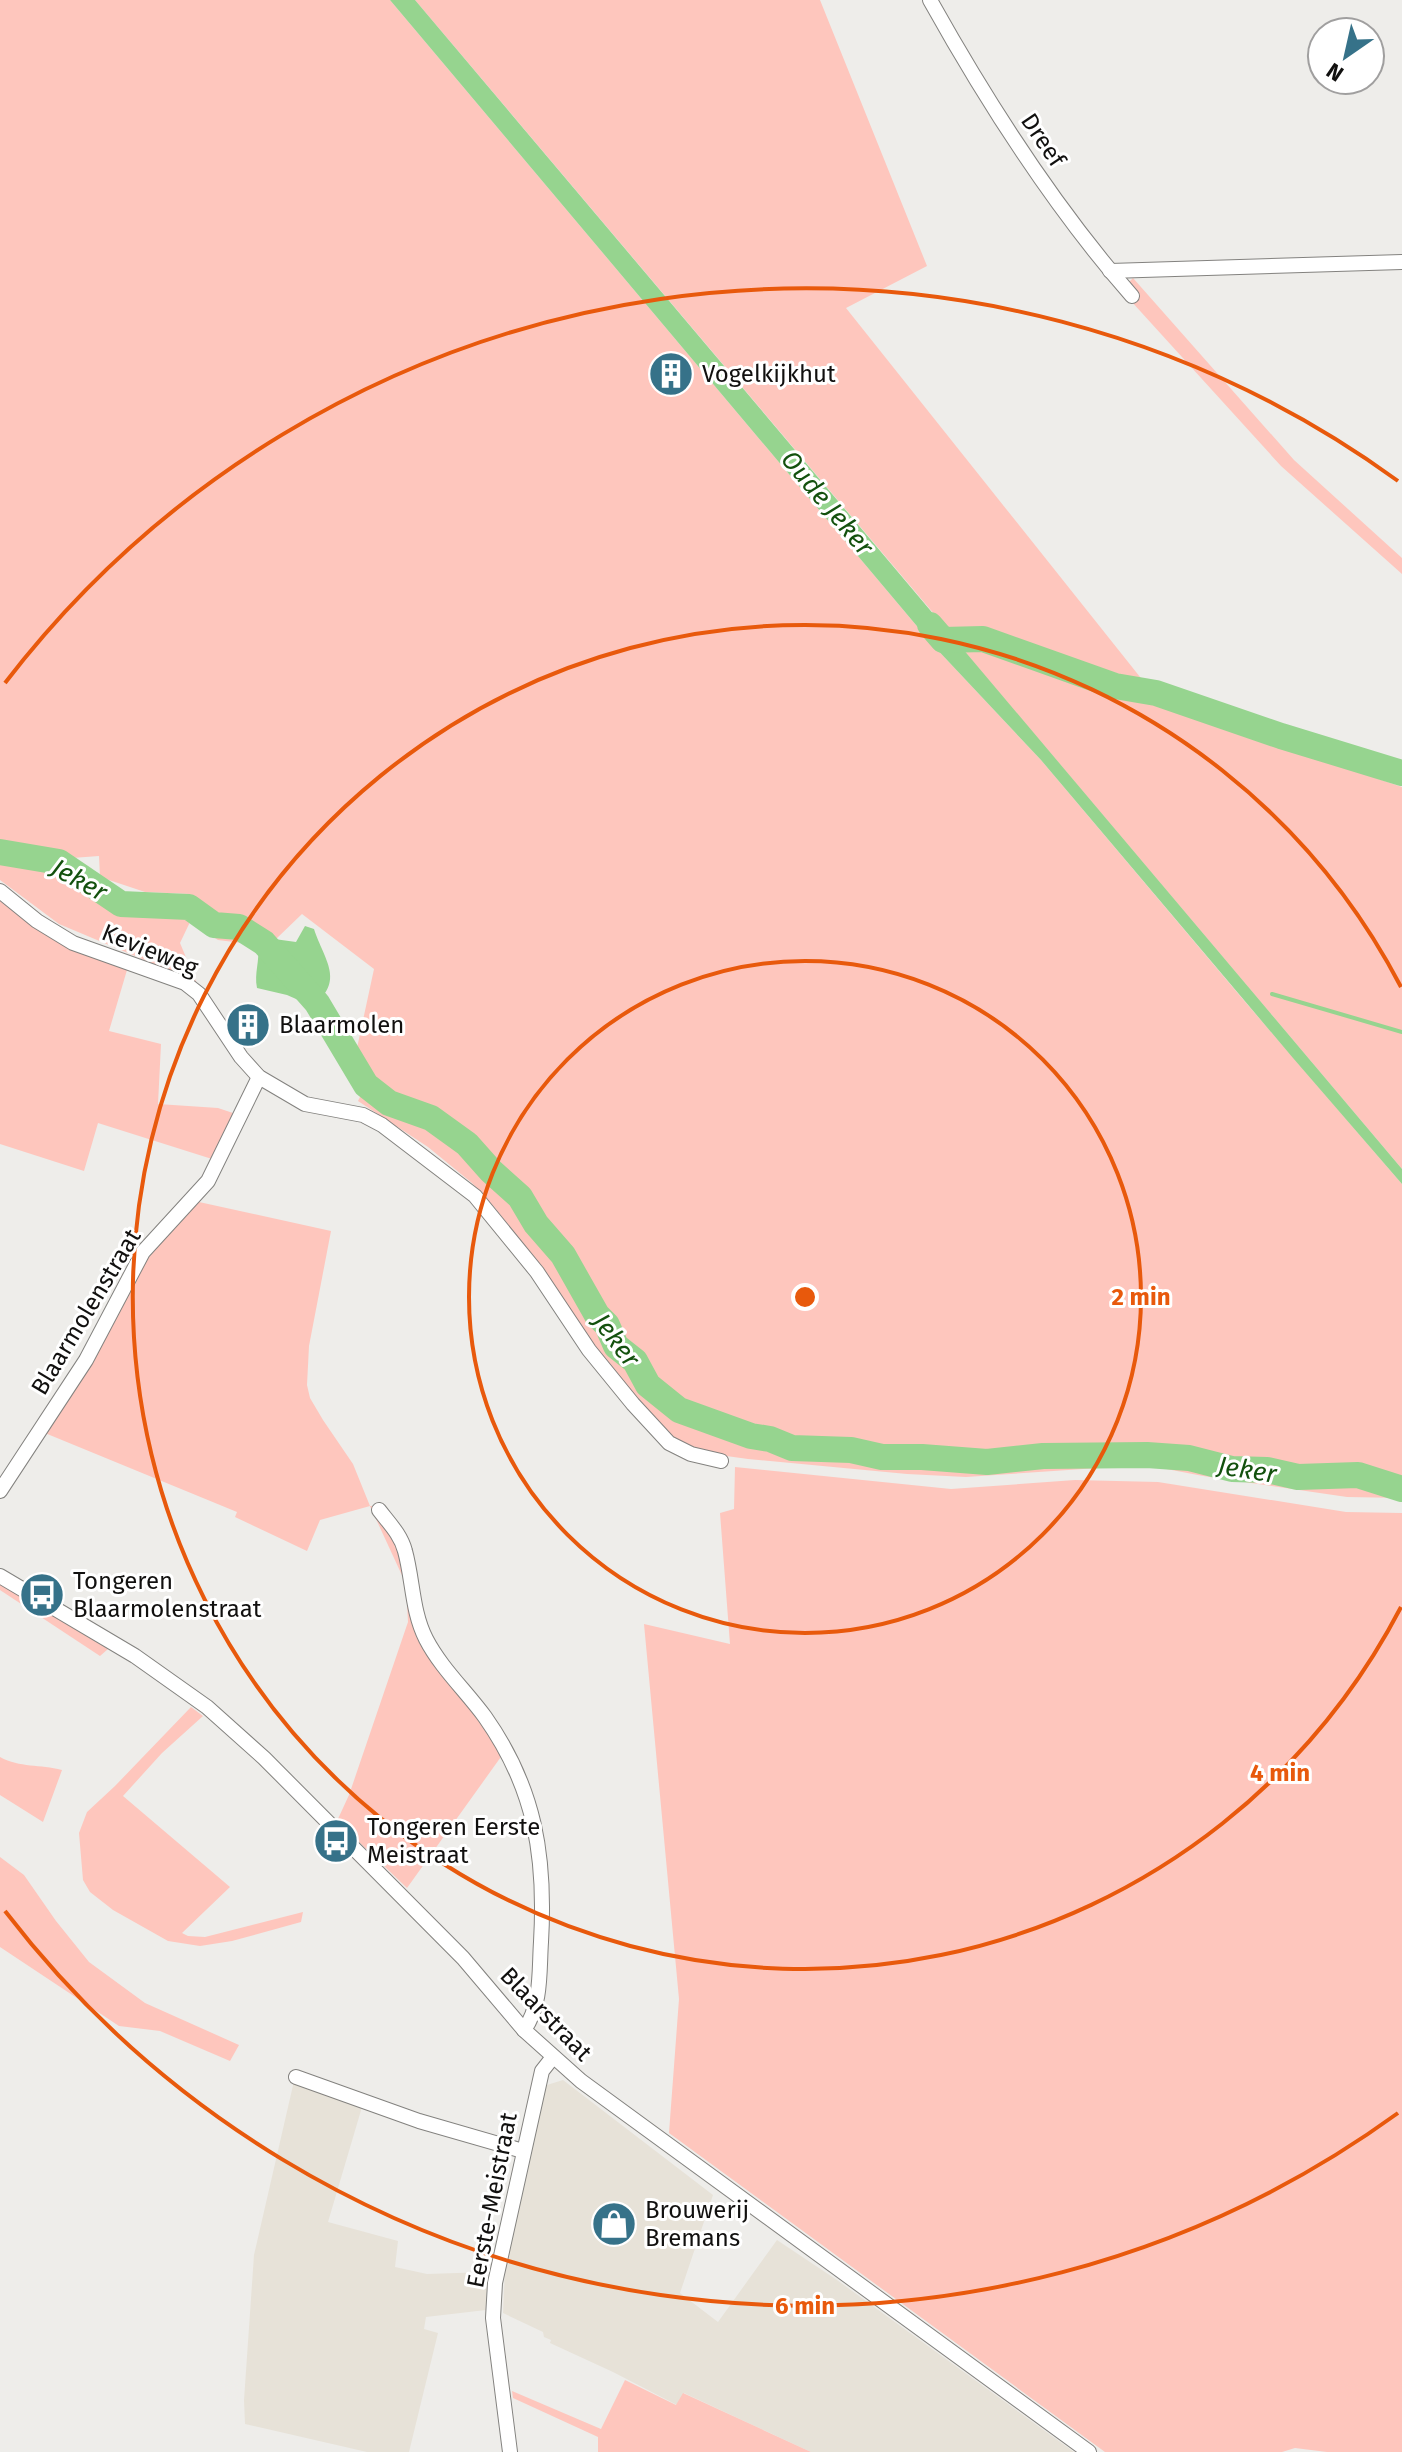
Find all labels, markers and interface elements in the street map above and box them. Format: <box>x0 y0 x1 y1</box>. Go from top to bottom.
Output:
north arrow <box>1306 16 1386 96</box>
text: N <box>1321 57 1349 87</box>
street label: Dreef <box>1015 108 1072 174</box>
building icon: Vogelkijkhut <box>647 350 695 398</box>
place label: Vogelkijkhut <box>702 360 836 388</box>
water label: Oude Jeker <box>774 444 880 562</box>
water label: Jeker <box>44 851 113 908</box>
street label: Kevieweg <box>98 918 203 982</box>
building icon: Blaarmolen <box>224 1001 272 1049</box>
place label: Blaarmolen <box>279 1011 404 1039</box>
street label: Blaarmolenstraat <box>25 1224 147 1400</box>
centre of rings <box>791 1283 819 1311</box>
text: 2 min <box>1112 1283 1171 1311</box>
water label: Jeker <box>585 1306 647 1374</box>
water label: Jeker <box>1214 1450 1280 1490</box>
place label: Tongeren Blaarmolenstraat <box>73 1567 262 1623</box>
bus stop icon: Tongeren Blaarmolenstraat <box>18 1571 66 1619</box>
text: 4 min <box>1250 1759 1310 1787</box>
place label: Tongeren Eerste Meistraat <box>367 1813 540 1869</box>
bus stop icon: Tongeren Eerste Meistraat <box>312 1817 360 1865</box>
street label: Blaarstraat <box>494 1961 598 2067</box>
street label: Eerste-Meistraat <box>461 2110 523 2290</box>
place label: Brouwerij Bremans <box>645 2196 749 2252</box>
shop icon: Brouwerij Bremans <box>590 2200 638 2248</box>
text: 6 min <box>775 2292 835 2320</box>

